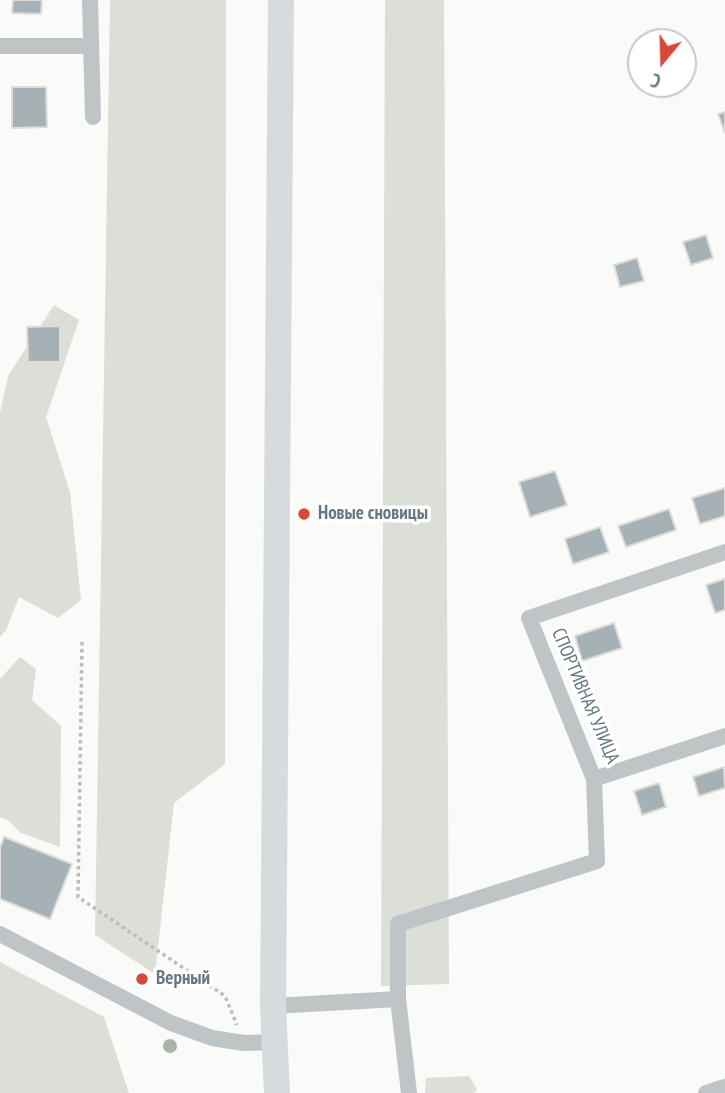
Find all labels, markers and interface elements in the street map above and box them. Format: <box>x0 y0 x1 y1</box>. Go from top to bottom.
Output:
north arrow <box>627 28 697 98</box>
text: С <box>648 68 664 94</box>
place label: Новые сновицы <box>318 503 428 525</box>
marker: Новые сновицы <box>296 506 312 522</box>
street label: СПОРТИВНАЯ УЛИЦА <box>546 625 624 767</box>
place label: Верный <box>156 968 210 990</box>
marker: Верный <box>134 971 150 987</box>

